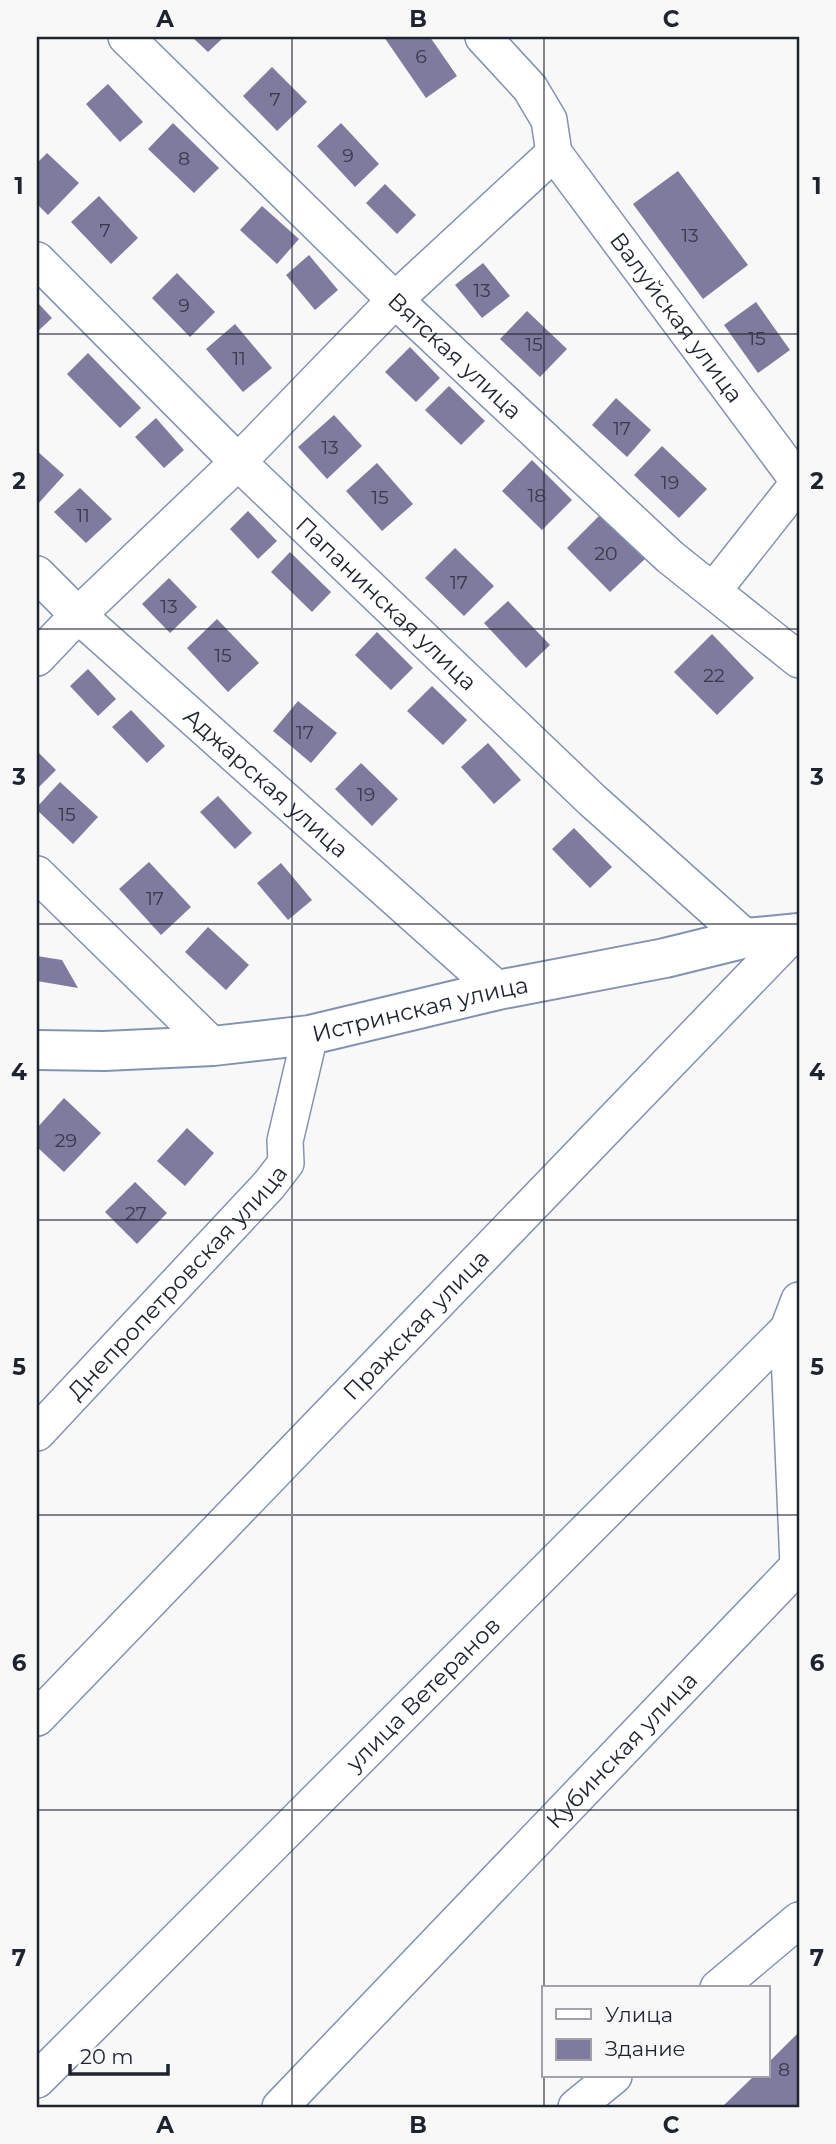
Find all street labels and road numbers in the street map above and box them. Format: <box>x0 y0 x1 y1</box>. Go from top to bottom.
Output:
street label: Валуйская улица <box>604 227 749 408</box>
street label: Вятская улица <box>382 287 527 425</box>
street label: Папанинская улица <box>290 511 483 696</box>
street label: Аджарская улица <box>178 702 354 864</box>
street label: Истринская улица <box>309 971 531 1048</box>
street label: Днепропетровская улица <box>62 1160 293 1405</box>
street label: Пражская улица <box>337 1244 495 1406</box>
street label: улица Ветеранов <box>339 1611 506 1778</box>
street label: Кубинская улица <box>540 1666 703 1834</box>

